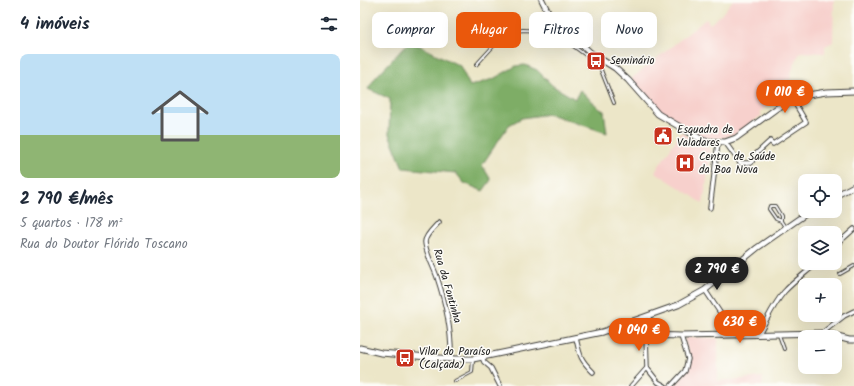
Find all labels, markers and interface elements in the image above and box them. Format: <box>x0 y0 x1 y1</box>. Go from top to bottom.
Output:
text: 4 imóveis <box>20 11 90 38</box>
chip: Comprar <box>372 12 448 48</box>
chip: Alugar <box>456 12 521 48</box>
chip: Filtros <box>529 12 593 48</box>
chip: Novo <box>601 12 657 48</box>
icon: filters <box>318 13 340 35</box>
bus stop icon: Seminário <box>585 50 607 72</box>
place label: Seminário <box>610 52 654 70</box>
icon: home <box>144 80 216 152</box>
pin: 1 010 € <box>748 80 822 114</box>
text: 1 010 € <box>765 82 805 103</box>
place label: Esquadra de Valadares <box>677 121 733 152</box>
public building icon: Esquadra de Valadares <box>652 125 674 147</box>
place label: Centro de Saúde da Boa Nova <box>699 148 775 179</box>
hospital icon: Centro de Saúde da Boa Nova <box>674 152 696 174</box>
map controls <box>798 174 842 374</box>
button: locate <box>798 174 842 218</box>
text: 2 790 €/mês <box>20 186 114 213</box>
text: 5 quartos · 178 m² <box>20 213 122 234</box>
button: layers <box>798 226 842 270</box>
text: Rua do Doutor Flórido Toscano <box>20 234 188 255</box>
street label: Rua da Fontinha <box>428 247 466 325</box>
pin: 2 790 € <box>680 257 754 291</box>
text: 2 790 € <box>694 259 740 280</box>
button: + <box>798 278 842 322</box>
pin: 630 € <box>712 310 768 344</box>
text: 630 € <box>723 312 757 333</box>
pin: 1 040 € <box>602 318 676 352</box>
text: 1 040 € <box>618 320 660 341</box>
button: − <box>798 330 842 374</box>
place label: Vilar do Paraíso (Calçada) <box>419 343 490 374</box>
bus stop icon: Vilar do Paraíso (Calçada) <box>394 347 416 369</box>

